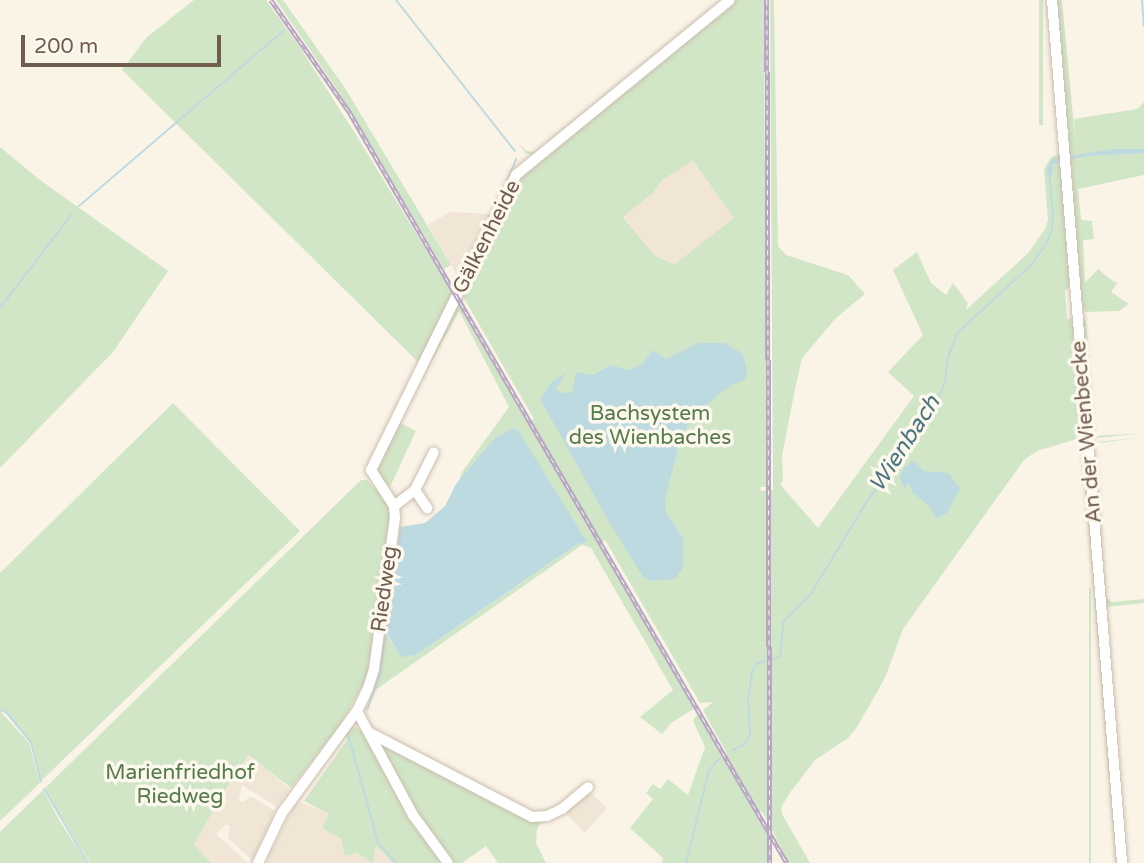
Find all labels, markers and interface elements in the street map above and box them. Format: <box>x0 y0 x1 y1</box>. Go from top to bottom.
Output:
scale bar <box>24 21 224 65</box>
text: 200 m <box>34 34 98 59</box>
street label: Gälkenheide <box>448 176 526 298</box>
street label: An der Wienbecke <box>1066 340 1108 524</box>
water label: Wienbach <box>864 391 946 497</box>
park label: Bachsystem des Wienbaches <box>569 401 731 451</box>
street label: Riedweg <box>366 544 404 634</box>
park label: Marienfriedhof Riedweg <box>105 760 255 810</box>

